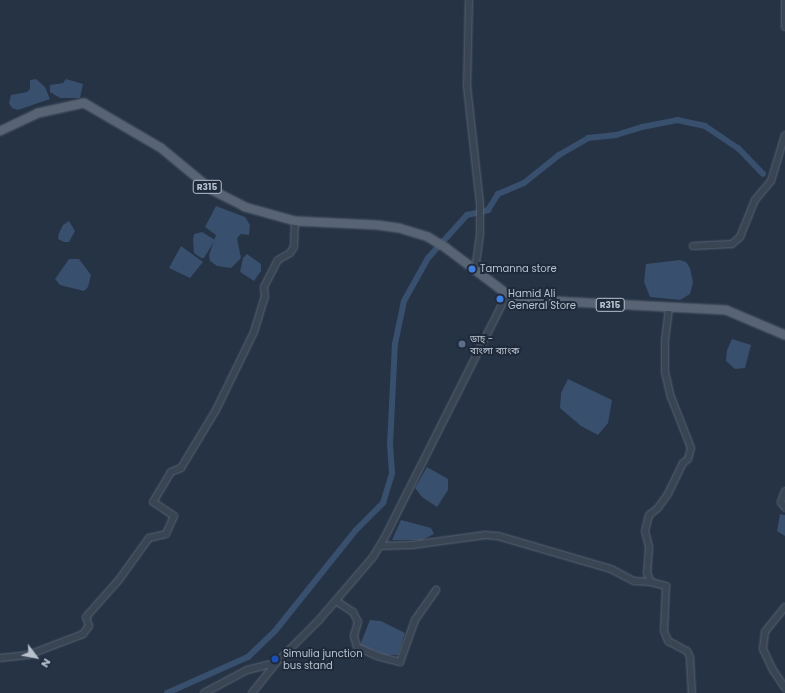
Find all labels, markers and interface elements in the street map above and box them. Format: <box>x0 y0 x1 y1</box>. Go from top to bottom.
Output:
road number: R315 <box>192 180 222 194</box>
place label: Tamanna store <box>480 263 557 275</box>
marker: Tamanna store <box>467 264 477 274</box>
place label: Hamid Ali General Store <box>508 287 576 310</box>
marker: Hamid Ali General Store <box>495 294 505 304</box>
road number: R315 <box>595 298 625 312</box>
place label: ডাচ্ - বাংলা ব্যাংক <box>470 332 519 356</box>
marker: ডাচ্ - বাংলা ব্যাংক <box>457 339 467 349</box>
north arrow <box>16 637 56 677</box>
place label: Simulia junction bus stand <box>283 647 363 670</box>
marker: Simulia junction bus stand <box>270 654 280 664</box>
text: N <box>37 656 55 671</box>

